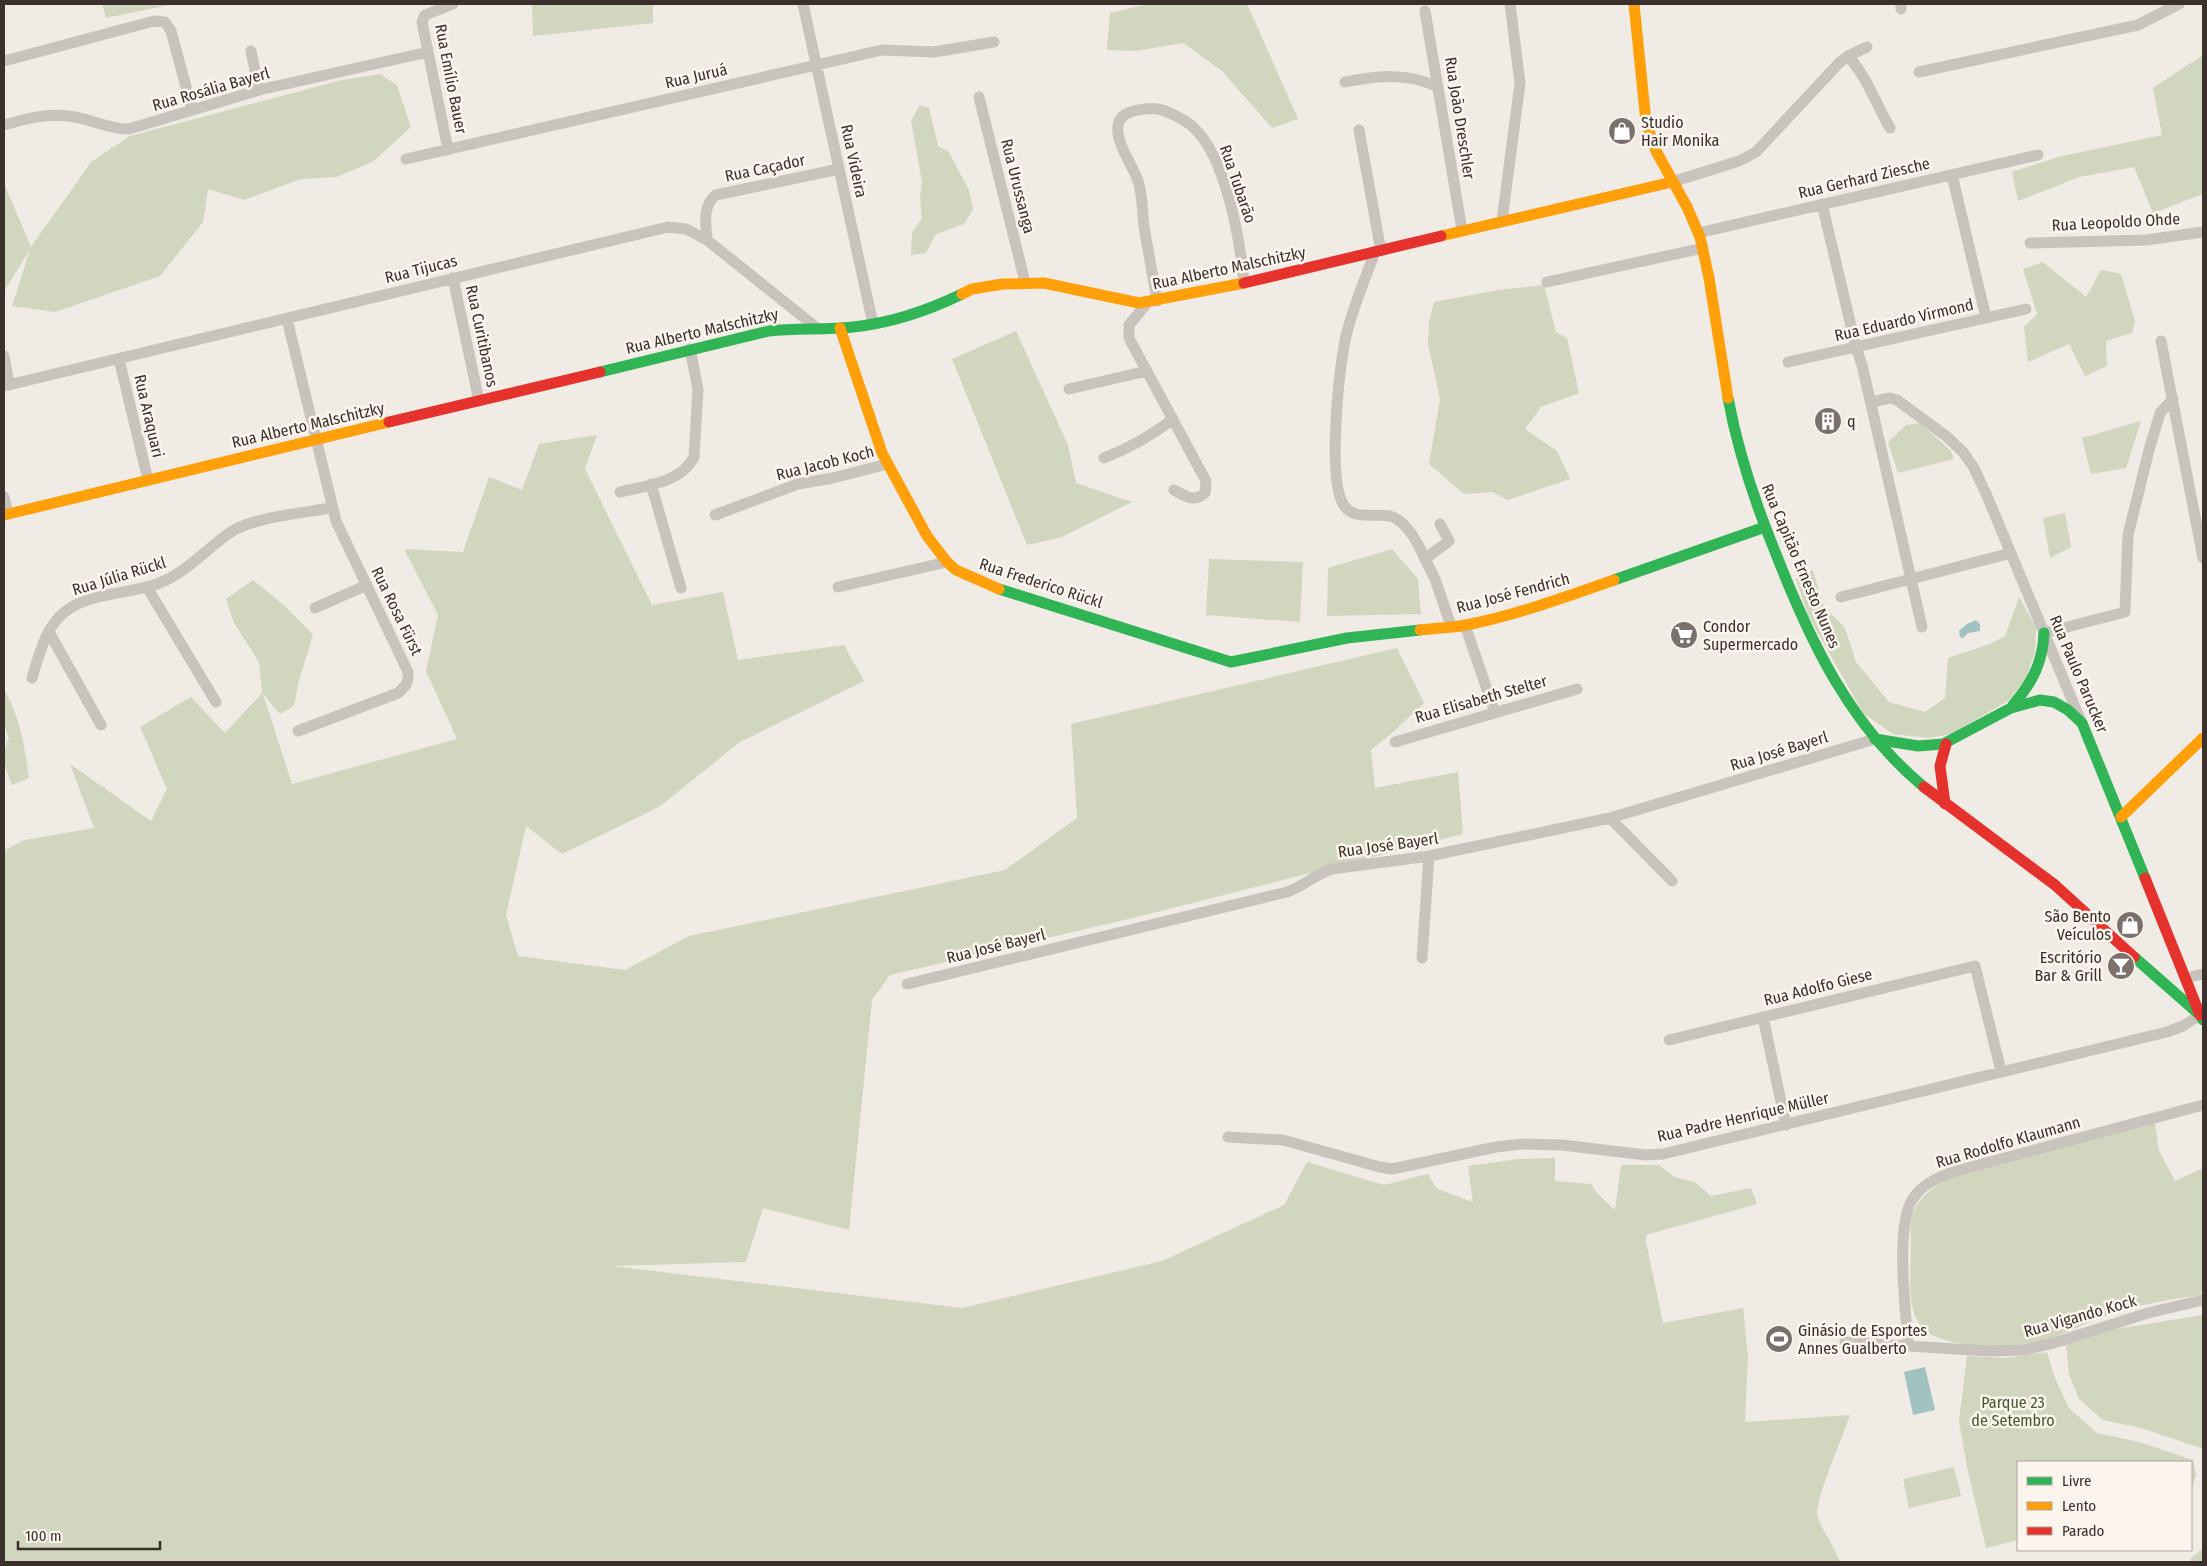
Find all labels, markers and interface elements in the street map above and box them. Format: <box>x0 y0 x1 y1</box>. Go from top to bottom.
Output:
street label: Rua Emílio Bauer <box>431 23 471 136</box>
street label: Rua João Dreschler <box>1441 56 1479 181</box>
street label: Rua Juruá <box>663 60 729 92</box>
street label: Rua Rosália Bayerl <box>150 63 272 115</box>
place label: Studio Hair Monika <box>1641 113 1719 150</box>
shop icon: Studio Hair Monika <box>1607 116 1637 146</box>
street label: Rua Videira <box>837 123 871 199</box>
street label: Rua Urussanga <box>997 137 1039 235</box>
street label: Rua Tubarão <box>1216 142 1260 226</box>
street label: Rua Caçador <box>723 150 807 186</box>
street label: Rua Gerhard Ziesche <box>1796 154 1932 202</box>
street label: Rua Leopoldo Ohde <box>2051 209 2181 235</box>
street label: Rua Alberto Malschitzky <box>1151 242 1308 294</box>
street label: Rua Tijucas <box>383 251 459 287</box>
street label: Rua Curitibanos <box>462 283 502 389</box>
street label: Rua Eduardo Virmond <box>1833 295 1975 345</box>
street label: Rua Alberto Malschitzky <box>624 304 781 358</box>
street label: Rua Araquari <box>130 373 168 459</box>
street label: Rua Alberto Malschitzky <box>230 398 387 452</box>
building icon: q <box>1813 406 1843 436</box>
place label: q <box>1847 412 1856 431</box>
street label: Rua Jacob Koch <box>774 442 876 484</box>
street label: Rua Capitão Ernesto Nunes <box>1758 481 1844 651</box>
street label: Rua Júlia Rückl <box>70 553 168 599</box>
street label: Rua Frederico Rückl <box>977 554 1105 612</box>
street label: Rua Rosa Fürst <box>367 564 427 659</box>
street label: Rua José Fendrich <box>1454 569 1572 617</box>
street label: Rua Paulo Parucker <box>2046 612 2112 736</box>
place label: Condor Supermercado <box>1703 617 1798 654</box>
supermarket icon: Condor Supermercado <box>1669 620 1699 650</box>
street label: Rua Elisabeth Stelter <box>1413 671 1550 727</box>
street label: Rua José Bayerl <box>1728 727 1830 775</box>
street label: Rua José Bayerl <box>1337 829 1439 861</box>
place label: São Bento Veículos <box>2045 907 2111 944</box>
shop icon: São Bento Veículos <box>2115 910 2145 940</box>
street label: Rua José Bayerl <box>945 925 1047 967</box>
place label: Escritório Bar & Grill <box>2034 948 2102 985</box>
bar icon: Escritório Bar & Grill <box>2106 951 2136 981</box>
street label: Rua Adolfo Giese <box>1762 964 1874 1010</box>
street label: Rua Padre Henrique Müller <box>1655 1088 1831 1146</box>
street label: Rua Rodolfo Klaumann <box>1934 1112 2082 1172</box>
street label: Rua Vigando Kock <box>2022 1291 2139 1341</box>
place label: Ginásio de Esportes Annes Gualberto <box>1798 1321 1927 1358</box>
sports icon: Ginásio de Esportes Annes Gualberto <box>1764 1324 1794 1354</box>
park label: Parque 23 de Setembro <box>1971 1393 2055 1430</box>
legend <box>2017 1461 2192 1551</box>
text: Livre <box>2062 1472 2091 1490</box>
text: Lento <box>2062 1497 2096 1515</box>
scale bar <box>18 1518 160 1550</box>
text: Parado <box>2062 1522 2105 1540</box>
text: 100 m <box>25 1527 62 1545</box>

